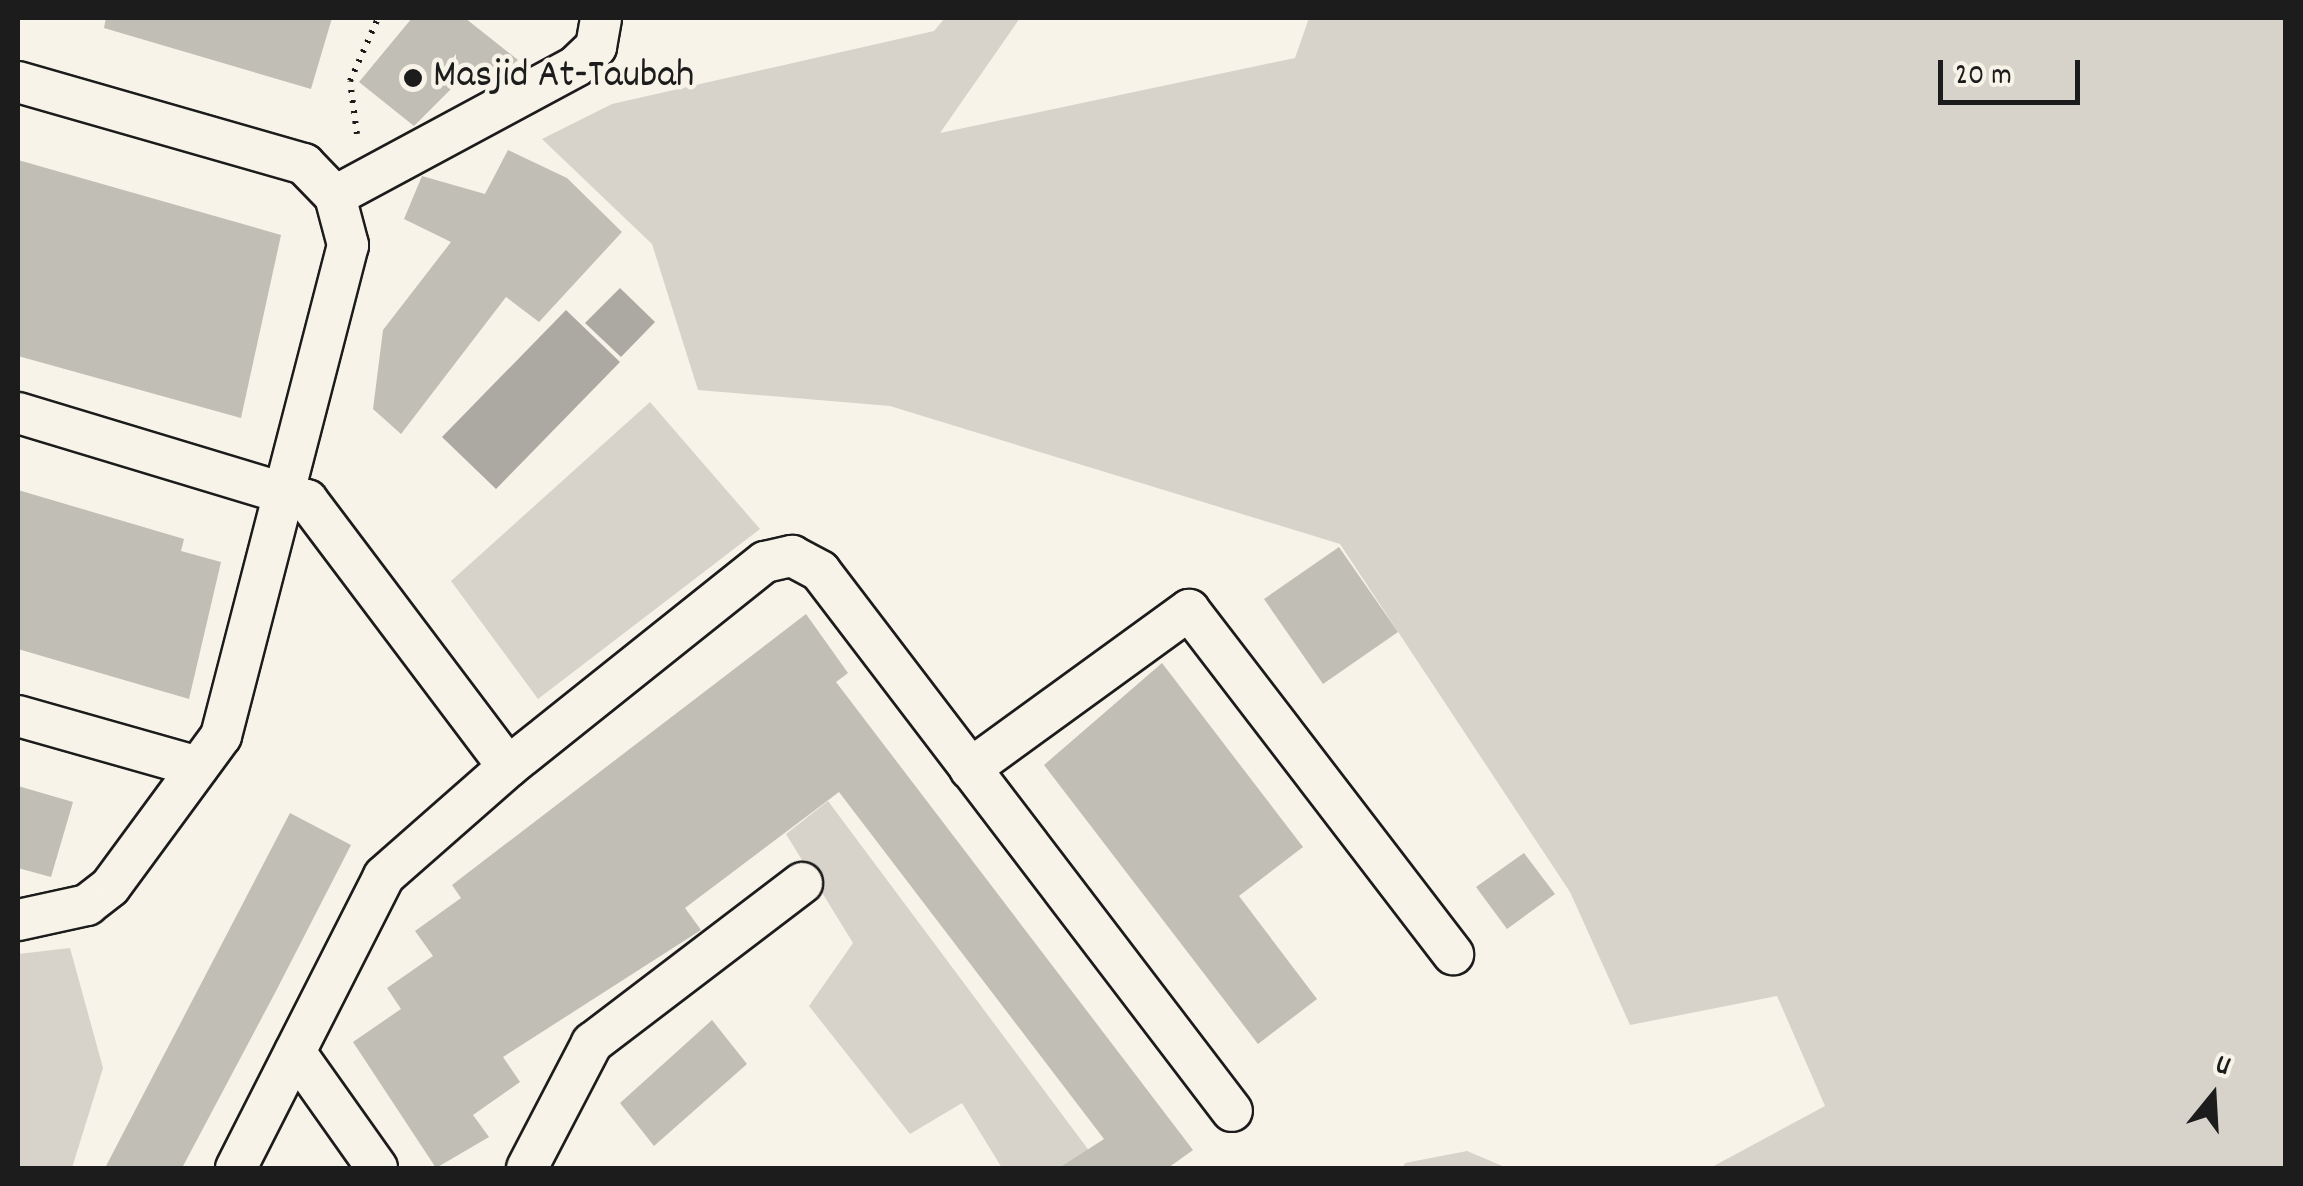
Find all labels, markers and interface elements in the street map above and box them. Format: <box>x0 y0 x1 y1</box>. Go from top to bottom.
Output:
scale bar <box>1943 40 2086 102</box>
place label: Masjid At-Taubah <box>433 54 694 102</box>
text: 20 m <box>1955 56 2012 99</box>
marker: Masjid At-Taubah <box>402 67 424 89</box>
north arrow <box>2163 1046 2263 1146</box>
text: U <box>2210 1046 2235 1089</box>

